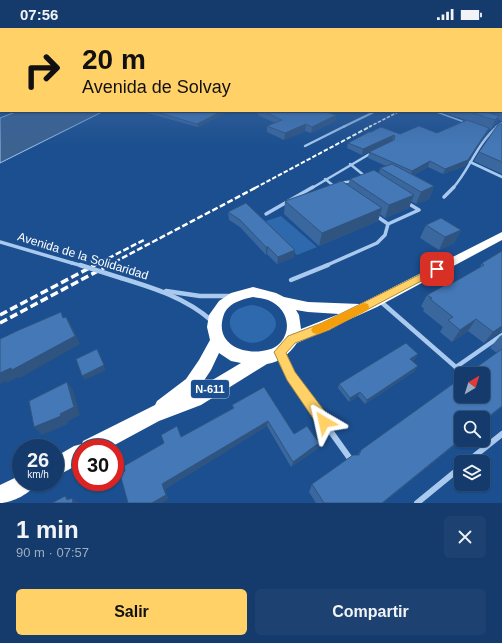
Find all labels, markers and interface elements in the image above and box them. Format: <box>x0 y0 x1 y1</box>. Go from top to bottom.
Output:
text: 07:56 <box>20 6 58 23</box>
icon: right <box>16 44 68 96</box>
text: 20 m <box>82 44 146 75</box>
text: Avenida de Solvay <box>82 77 231 97</box>
street label: Avenida de la Solidaridad <box>16 229 150 283</box>
pin <box>420 252 454 286</box>
icon: arrive <box>426 258 448 280</box>
north arrow <box>454 367 490 403</box>
map controls <box>454 367 490 491</box>
road number: N-611 <box>191 380 229 398</box>
position arrow <box>303 401 345 443</box>
button: search <box>454 411 490 447</box>
speed limit sign: 30 <box>72 439 124 491</box>
text: 26 <box>27 449 49 471</box>
button: layers <box>454 455 490 491</box>
text: km/h <box>27 469 49 480</box>
text: 1 min <box>16 516 79 543</box>
button: close <box>444 516 486 558</box>
text: 90 m · 07:57 <box>16 545 89 560</box>
button: Salir <box>16 589 247 635</box>
button: Compartir <box>255 589 486 635</box>

